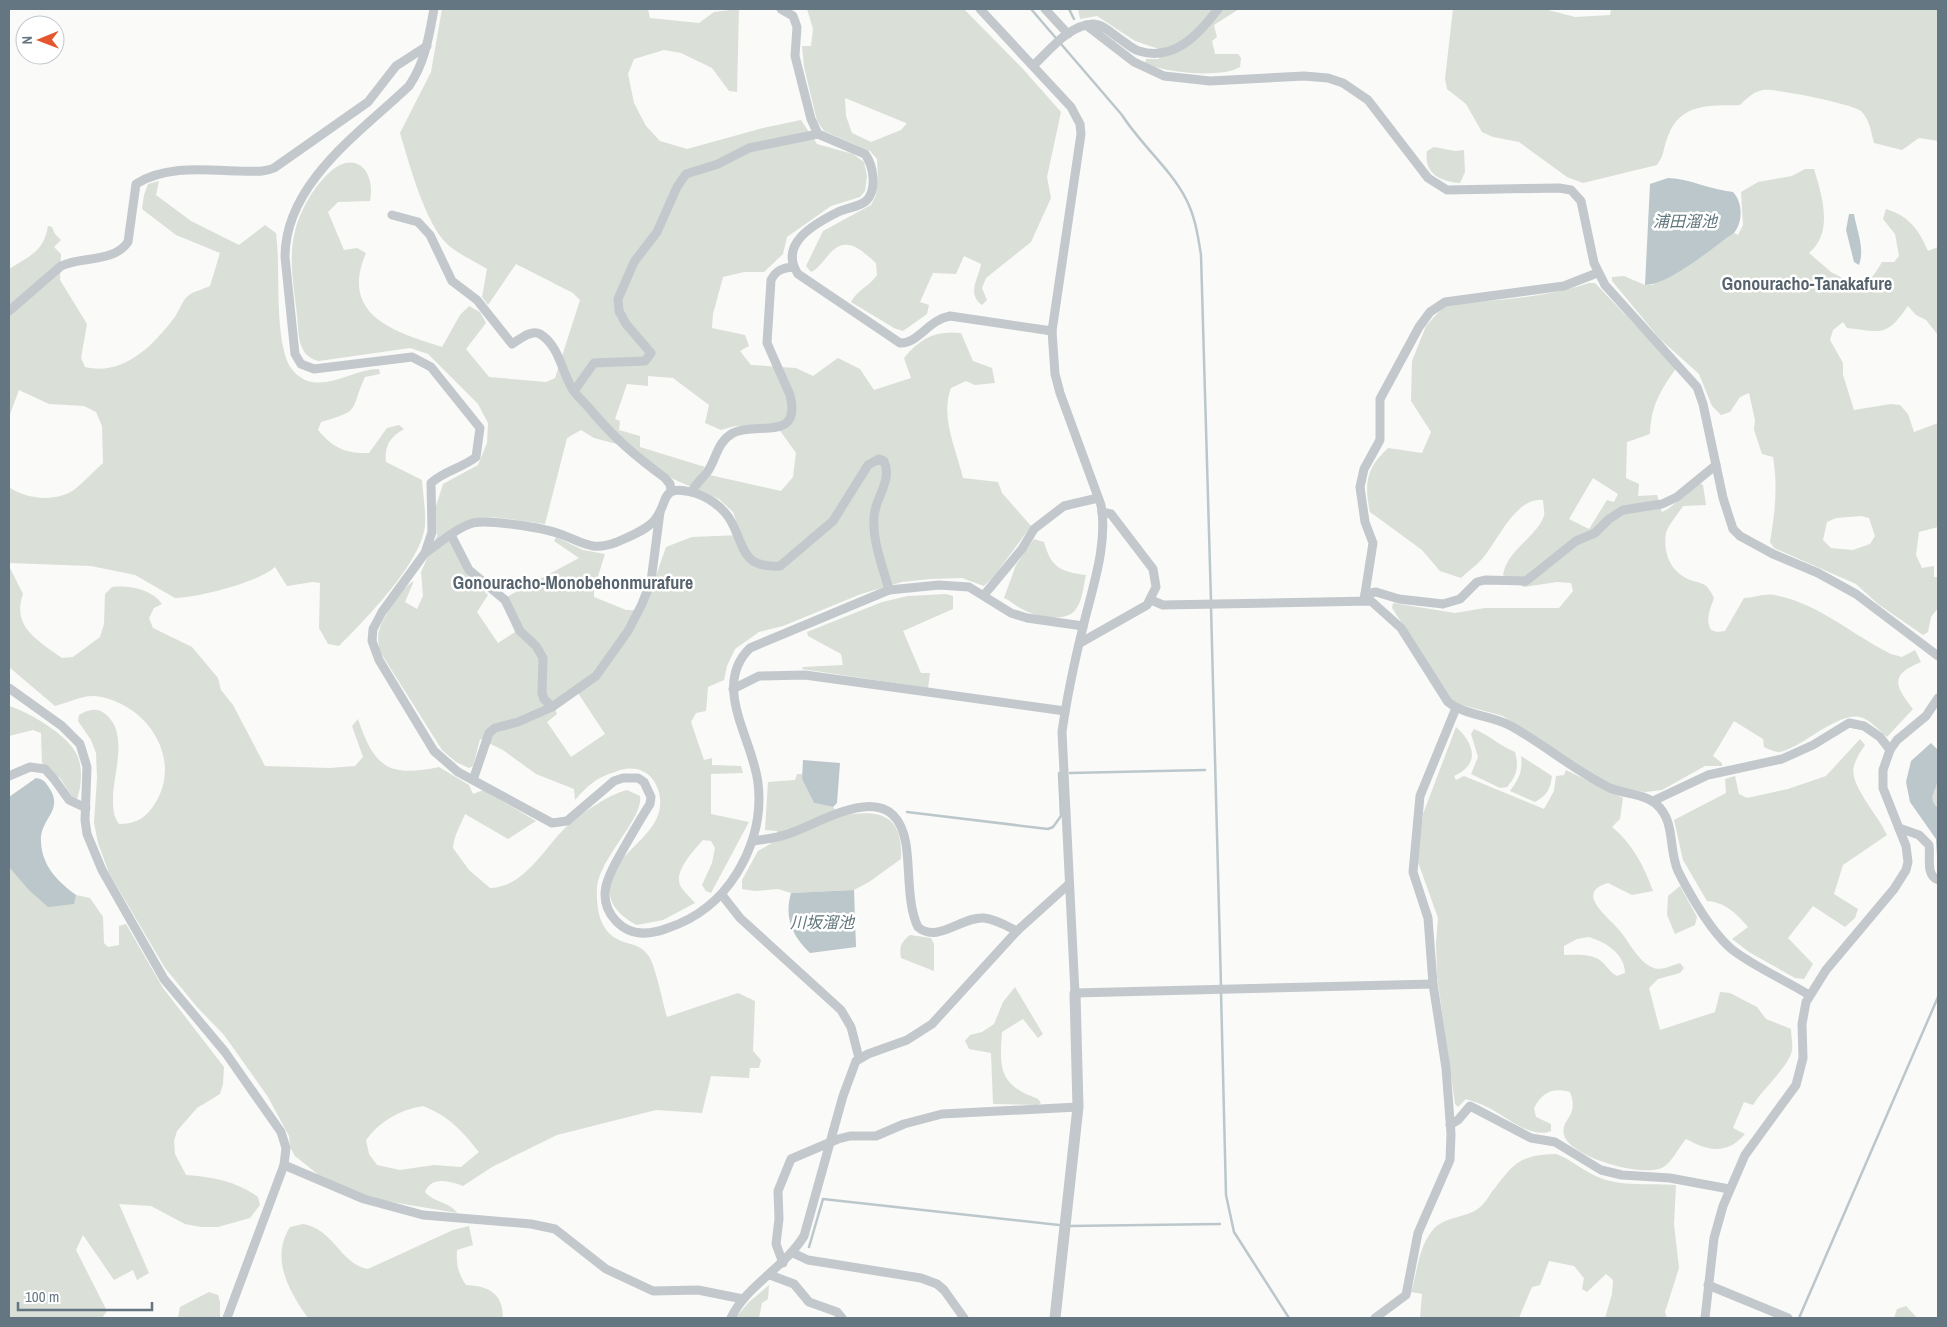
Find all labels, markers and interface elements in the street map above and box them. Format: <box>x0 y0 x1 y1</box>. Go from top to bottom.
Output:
north arrow <box>15 15 65 65</box>
text: N <box>18 36 36 45</box>
water label: 浦田溜池 <box>1653 210 1719 232</box>
district label: Gonouracho-Tanakafure <box>1722 271 1892 296</box>
district label: Gonouracho-Monobehonmurafure <box>453 570 693 595</box>
water label: 川坂溜池 <box>790 911 856 933</box>
scale bar <box>18 1280 151 1312</box>
text: 100 m <box>25 1286 59 1307</box>

